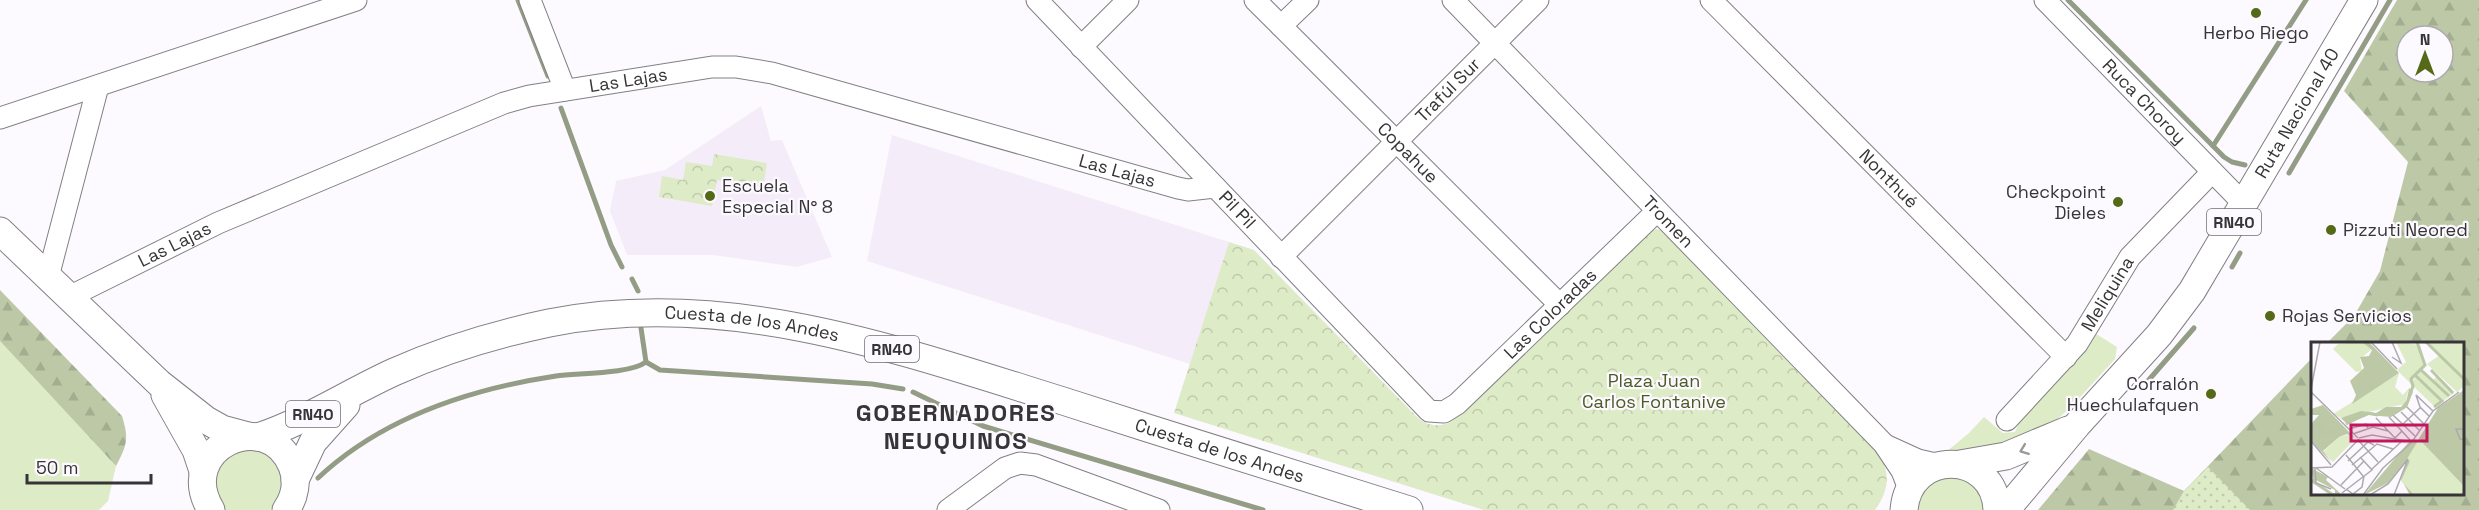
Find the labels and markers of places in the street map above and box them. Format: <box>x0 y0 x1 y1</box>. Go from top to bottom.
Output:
marker: Herbo Riego <box>2249 6 2263 20</box>
place label: Herbo Riego <box>2203 21 2309 44</box>
place label: Escuela Especial N° 8 <box>722 174 833 218</box>
place label: Checkpoint Dieles <box>2006 180 2106 224</box>
marker: Escuela Especial N° 8 <box>703 189 717 203</box>
marker: Checkpoint Dieles <box>2111 195 2125 209</box>
place label: Pizzuti Neored <box>2343 218 2468 241</box>
marker: Pizzuti Neored <box>2324 223 2338 237</box>
place label: Rojas Servicios <box>2282 304 2412 327</box>
marker: Rojas Servicios <box>2263 309 2277 323</box>
place label: Corralón Huechulafquen <box>2067 372 2199 416</box>
marker: Corralón Huechulafquen <box>2204 387 2218 401</box>

